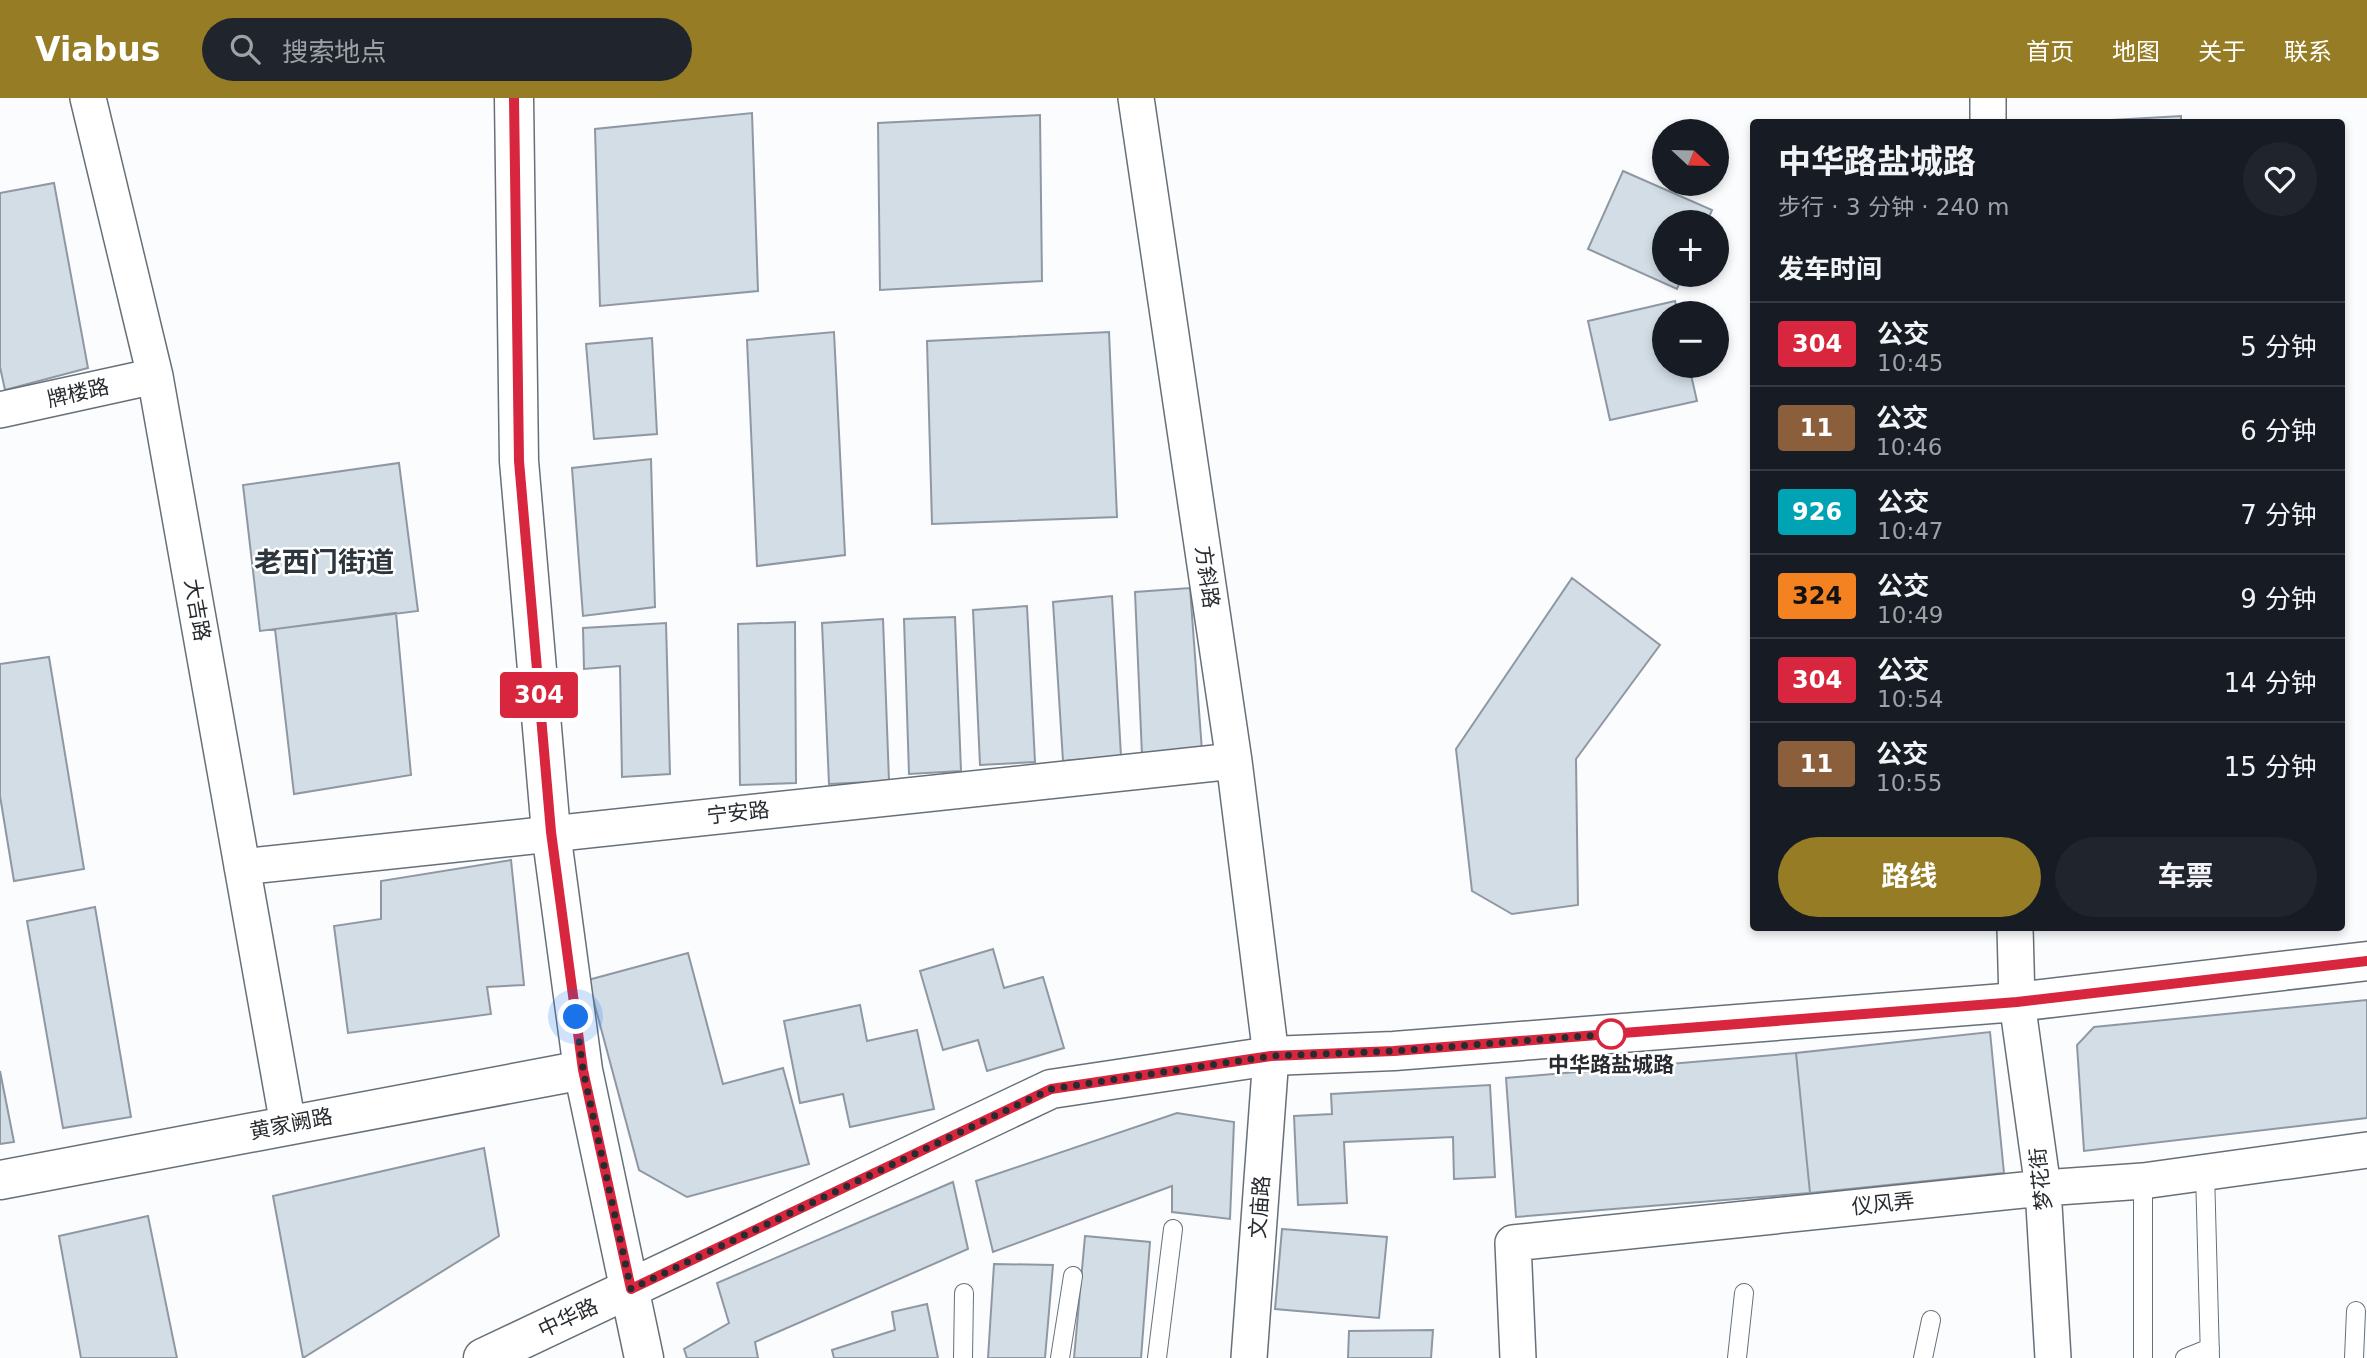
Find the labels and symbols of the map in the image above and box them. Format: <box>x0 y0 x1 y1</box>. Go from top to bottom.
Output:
north arrow <box>1652 119 1729 196</box>
street label: 牌楼路 <box>45 374 111 412</box>
street label: 方斜路 <box>1191 544 1223 610</box>
district label: 老西门街道 <box>254 546 394 579</box>
street label: 大吉路 <box>180 577 214 643</box>
line badge: 304 <box>499 672 579 718</box>
street label: 宁安路 <box>705 798 771 828</box>
your location <box>558 999 593 1034</box>
marker: 中华路盐城路 <box>1596 1019 1626 1049</box>
place label: 中华路盐城路 <box>1548 1053 1674 1077</box>
street label: 黄家阙路 <box>247 1104 335 1144</box>
street label: 梦花街 <box>2026 1146 2056 1212</box>
street label: 文庙路 <box>1246 1175 1274 1239</box>
street label: 仪风弄 <box>1850 1189 1916 1219</box>
street label: 中华路 <box>534 1294 602 1342</box>

